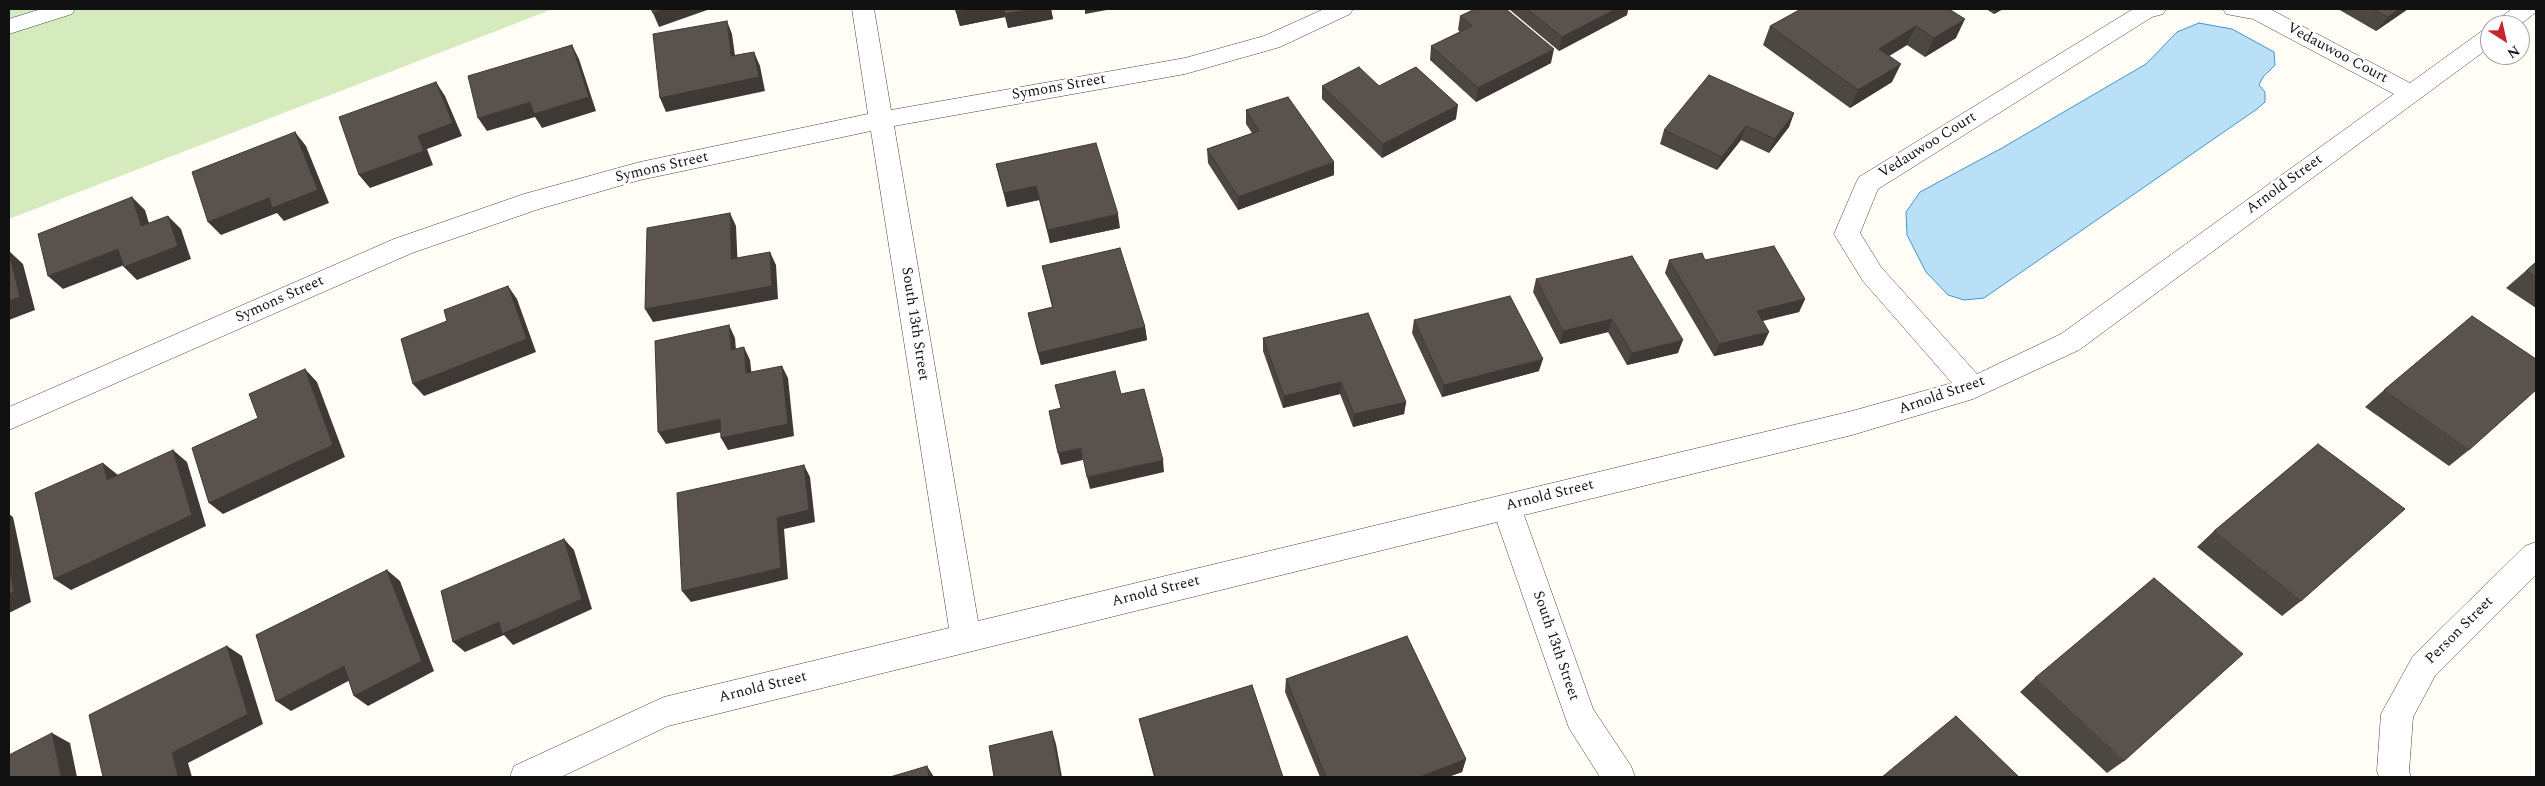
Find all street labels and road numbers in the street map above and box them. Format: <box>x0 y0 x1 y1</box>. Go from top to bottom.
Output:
street label: Vedauwoo Court <box>2283 20 2391 88</box>
street label: Symons Street <box>1011 71 1107 105</box>
street label: Vedauwoo Court <box>1876 109 1980 183</box>
street label: Symons Street <box>614 149 710 187</box>
street label: Arnold Street <box>2243 151 2327 219</box>
street label: South 13th Street <box>896 266 932 382</box>
street label: Symons Street <box>233 273 327 327</box>
street label: Arnold Street <box>1897 373 1987 419</box>
street label: Arnold Street <box>1504 476 1596 516</box>
street label: Arnold Street <box>1110 572 1202 612</box>
street label: South 13th Street <box>1528 589 1582 703</box>
street label: Person Street <box>2422 593 2498 669</box>
street label: Arnold Street <box>717 668 809 708</box>

